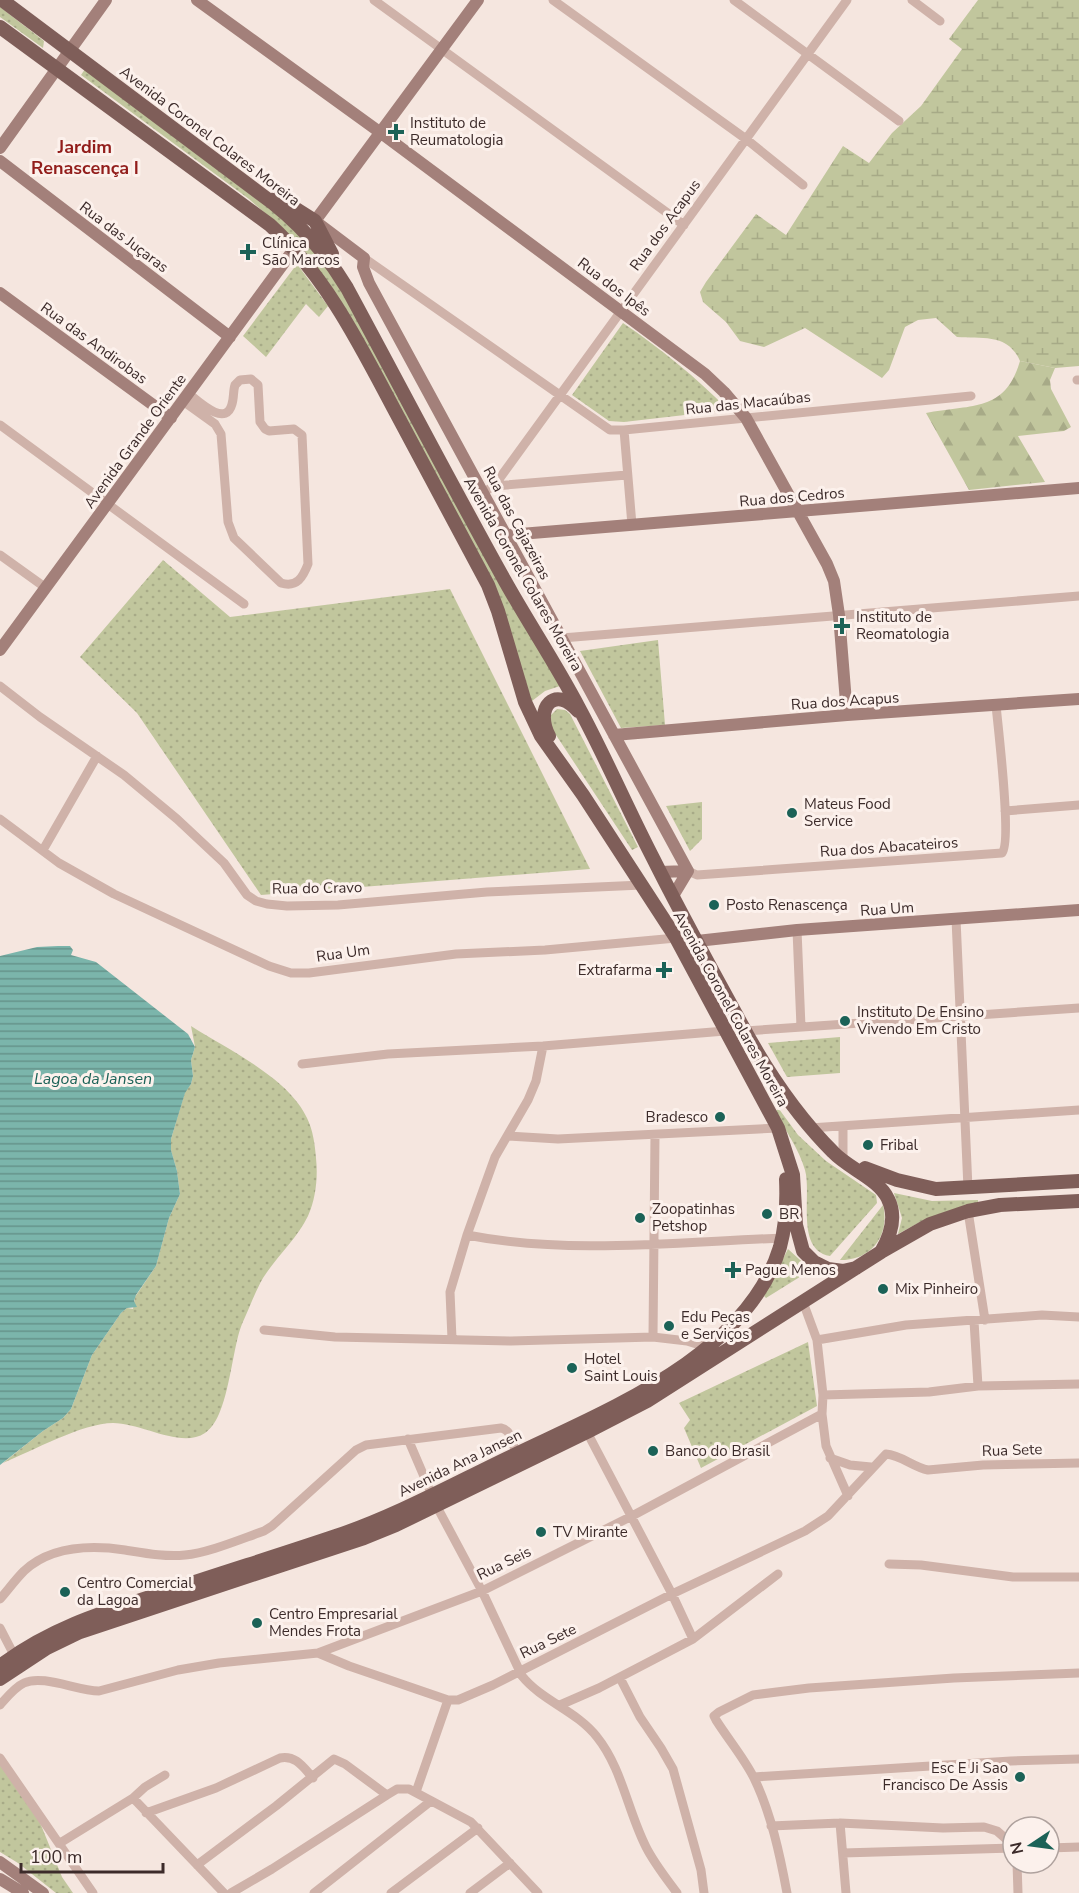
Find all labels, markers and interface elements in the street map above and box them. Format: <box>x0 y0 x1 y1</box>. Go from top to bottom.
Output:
street label: Avenida Coronel Colares Moreira <box>116 62 304 210</box>
place label: Instituto de Reumatologia <box>410 113 504 150</box>
marker: Instituto de Reumatologia <box>387 123 405 141</box>
district label: Jardim Renascença I <box>31 135 139 180</box>
street label: Rua dos Acapus <box>625 175 705 275</box>
street label: Rua das Juçaras <box>75 197 173 277</box>
place label: Clínica São Marcos <box>262 233 340 270</box>
marker: Clínica São Marcos <box>239 243 257 261</box>
street label: Rua dos Ipês <box>574 253 654 321</box>
street label: Rua das Andirobas <box>37 298 151 388</box>
street label: Avenida Grande Oriente <box>79 370 191 512</box>
street label: Rua das Macaúbas <box>684 386 812 420</box>
street label: Rua das Cajazeiras <box>479 463 555 583</box>
street label: Avenida Coronel Colares Moreira <box>459 473 587 675</box>
street label: Rua dos Cedros <box>739 482 845 512</box>
place label: Instituto de Reomatologia <box>856 607 949 644</box>
marker: Instituto de Reomatologia <box>833 617 851 635</box>
street label: Rua dos Acapus <box>790 687 900 715</box>
place label: Mateus Food Service <box>804 794 891 831</box>
marker: Mateus Food Service <box>785 806 799 820</box>
street label: Rua dos Abacateiros <box>819 832 959 862</box>
street label: Rua do Cravo <box>272 877 362 899</box>
place label: Posto Renascença <box>726 895 848 915</box>
street label: Rua Um <box>859 897 915 921</box>
marker: Posto Renascença <box>707 898 721 912</box>
street label: Avenida Coronel Colares Moreira <box>669 908 793 1110</box>
street label: Rua Um <box>315 939 371 967</box>
place label: Extrafarma <box>578 960 652 980</box>
marker: Extrafarma <box>657 963 671 977</box>
place label: Instituto De Ensino Vivendo Em Cristo <box>856 1002 984 1039</box>
marker: Instituto De Ensino Vivendo Em Cristo <box>838 1014 852 1028</box>
water label: Lagoa da Jansen <box>34 1068 152 1090</box>
place label: Bradesco <box>646 1107 708 1127</box>
marker: Bradesco <box>713 1110 727 1124</box>
place label: Fribal <box>880 1135 919 1155</box>
marker: Fribal <box>861 1138 875 1152</box>
place label: Zoopatinhas Petshop <box>652 1199 735 1236</box>
place label: BR <box>779 1204 799 1224</box>
marker: BR <box>760 1207 774 1221</box>
marker: Zoopatinhas Petshop <box>633 1211 647 1225</box>
place label: Pague Menos <box>745 1260 836 1280</box>
marker: Pague Menos <box>726 1263 740 1277</box>
place label: Mix Pinheiro <box>895 1279 978 1299</box>
marker: Mix Pinheiro <box>876 1282 890 1296</box>
place label: Edu Peças e Serviços <box>681 1307 750 1344</box>
marker: Edu Peças e Serviços <box>662 1319 676 1333</box>
place label: Hotel Saint Louis <box>584 1349 658 1386</box>
marker: Hotel Saint Louis <box>565 1361 579 1375</box>
street label: Avenida Ana Jansen <box>395 1424 525 1502</box>
street label: Rua Sete <box>981 1439 1043 1461</box>
place label: Banco do Brasil <box>665 1441 771 1461</box>
marker: Banco do Brasil <box>646 1444 660 1458</box>
place label: TV Mirante <box>553 1522 628 1542</box>
marker: TV Mirante <box>534 1525 548 1539</box>
street label: Rua Seis <box>473 1541 535 1585</box>
place label: Centro Comercial da Lagoa <box>77 1573 193 1610</box>
marker: Centro Comercial da Lagoa <box>58 1585 72 1599</box>
place label: Centro Empresarial Mendes Frota <box>269 1604 398 1641</box>
marker: Centro Empresarial Mendes Frota <box>250 1616 264 1630</box>
street label: Rua Sete <box>516 1619 580 1663</box>
place label: Esc E Ji Sao Francisco De Assis <box>883 1758 1008 1795</box>
marker: Esc E Ji Sao Francisco De Assis <box>1013 1770 1027 1784</box>
north arrow <box>1001 1815 1061 1875</box>
scale bar <box>21 1836 164 1874</box>
text: N <box>1005 1840 1029 1856</box>
text: 100 m <box>30 1845 82 1869</box>

